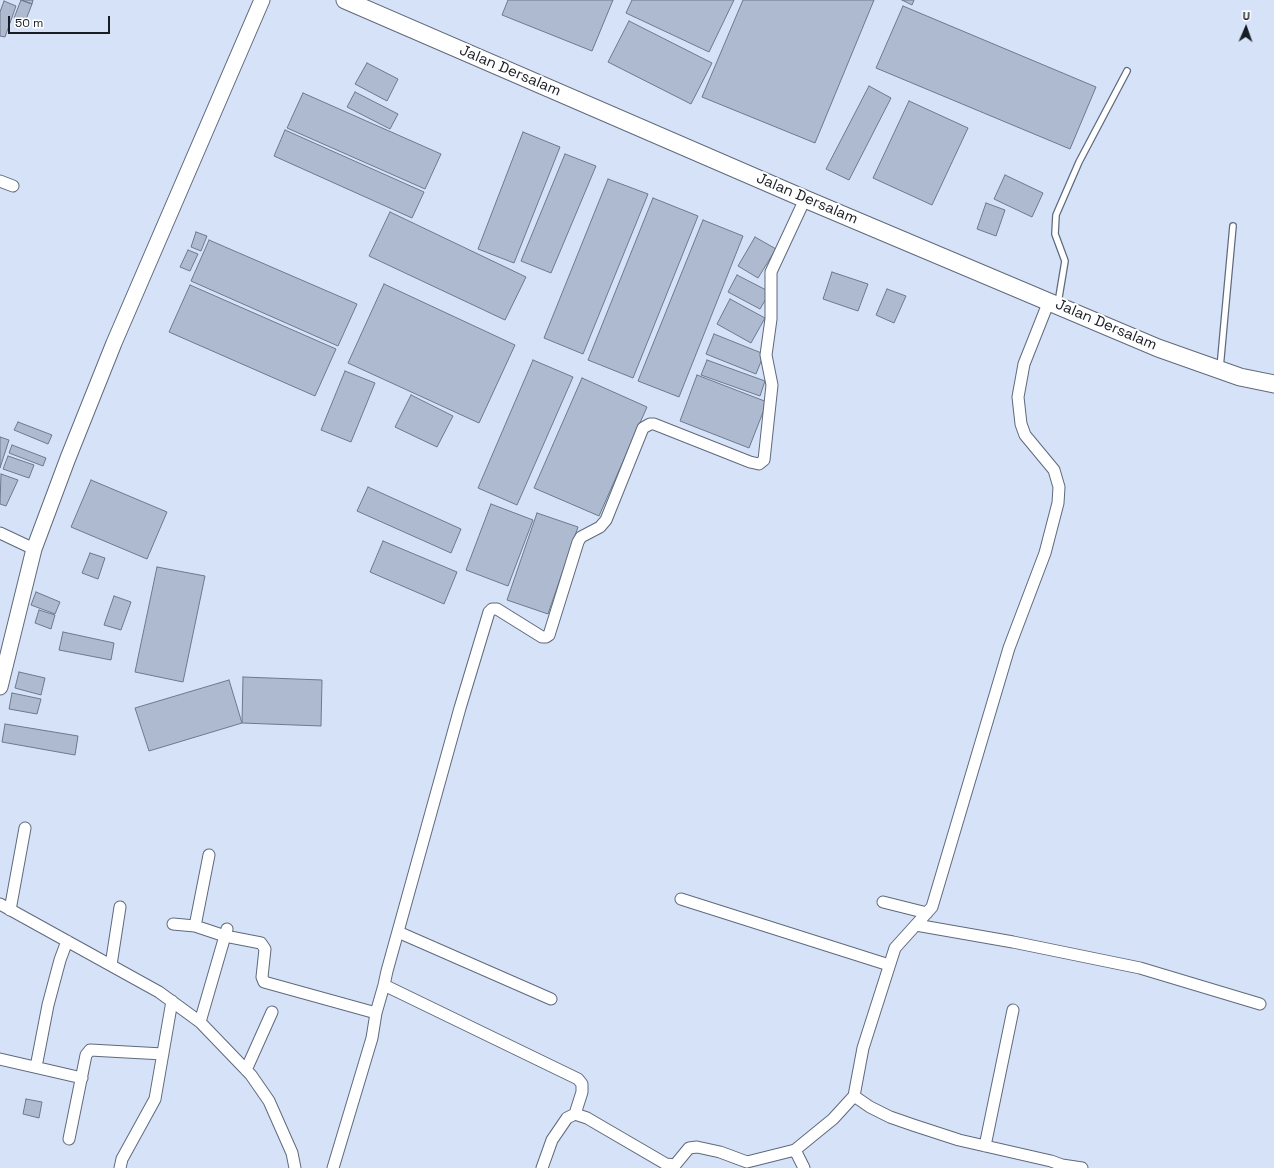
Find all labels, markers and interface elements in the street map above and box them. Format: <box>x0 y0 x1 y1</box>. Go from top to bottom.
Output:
scale bar <box>10 8 112 34</box>
north arrow <box>1226 8 1266 48</box>
text: U <box>1242 9 1250 23</box>
text: 50 m <box>15 15 43 31</box>
street label: Jalan Dersalam <box>457 42 563 100</box>
street label: Jalan Dersalam <box>754 170 860 228</box>
street label: Jalan Dersalam <box>1053 296 1159 354</box>

